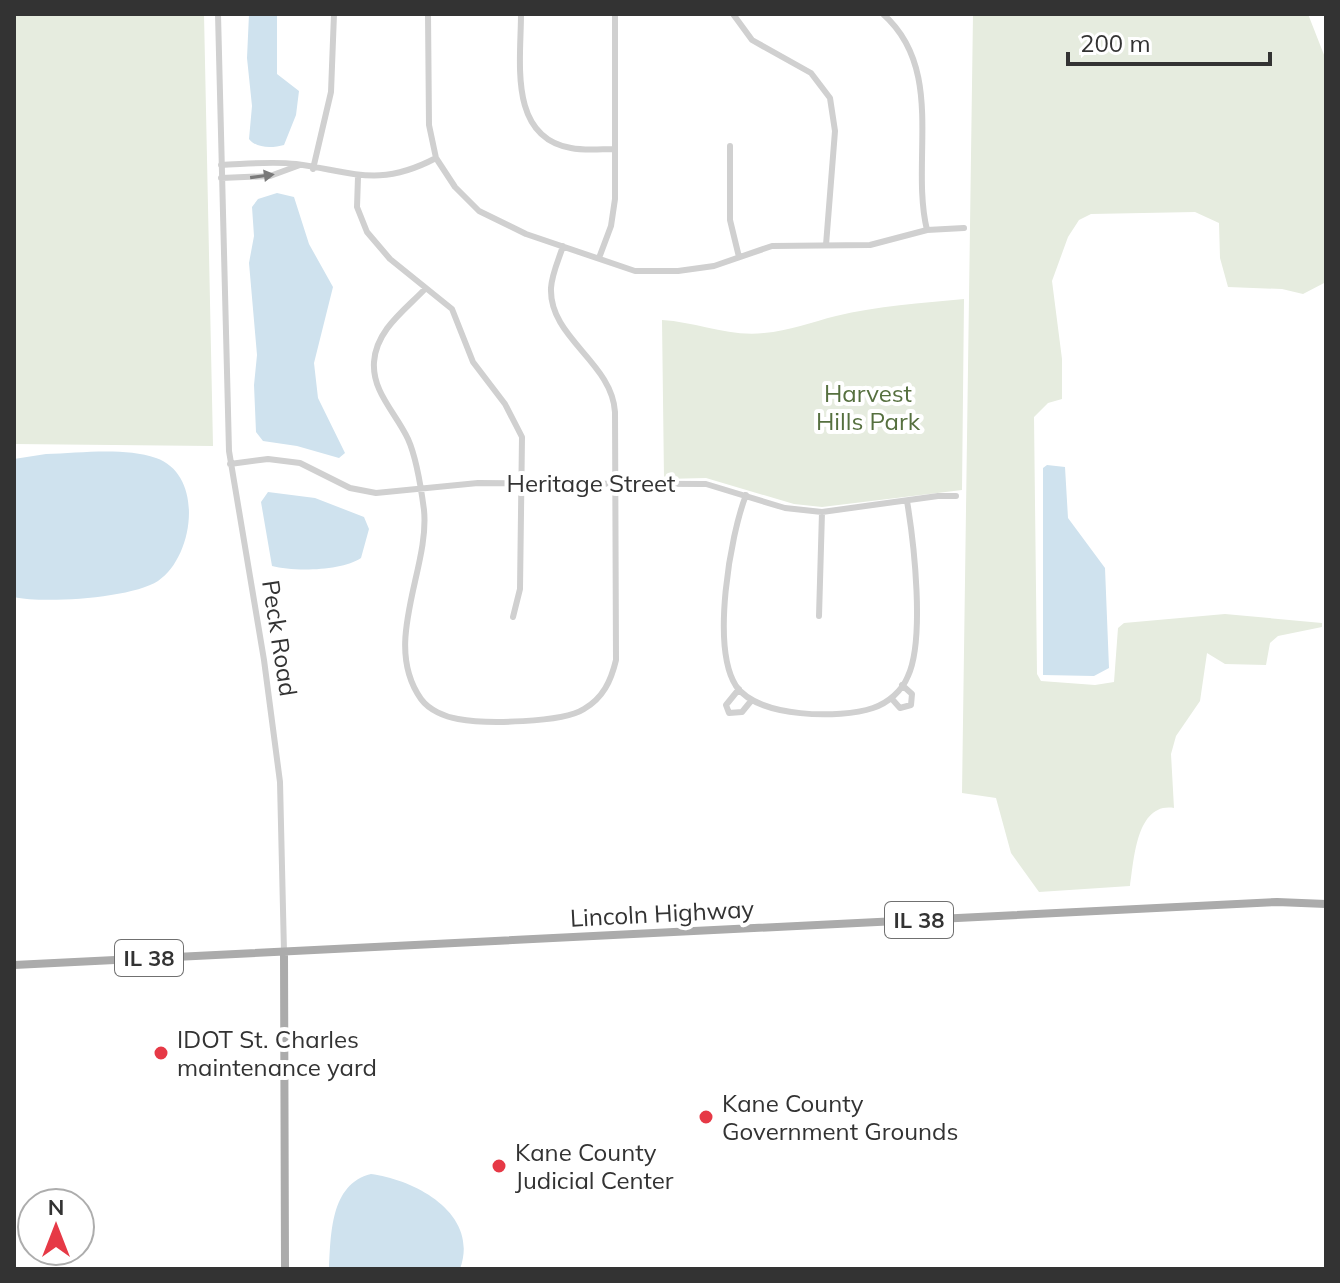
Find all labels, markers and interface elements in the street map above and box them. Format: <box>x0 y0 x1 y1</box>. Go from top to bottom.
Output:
scale bar <box>1068 16 1270 66</box>
text: 200 m <box>1080 28 1151 58</box>
one-way arrow <box>250 169 275 182</box>
park label: Harvest Hills Park <box>816 378 921 436</box>
street label: Heritage Street <box>507 468 675 498</box>
street label: Peck Road <box>256 578 304 698</box>
street label: Lincoln Highway <box>569 893 755 933</box>
road number: IL 38 <box>885 902 953 938</box>
road number: IL 38 <box>115 940 183 976</box>
place label: IDOT St. Charles maintenance yard <box>177 1024 377 1082</box>
marker: IDOT St. Charles maintenance yard <box>152 1044 170 1062</box>
place label: Kane County Government Grounds <box>722 1088 958 1146</box>
marker: Kane County Government Grounds <box>697 1108 715 1126</box>
place label: Kane County Judicial Center <box>515 1137 674 1195</box>
marker: Kane County Judicial Center <box>490 1157 508 1175</box>
north arrow <box>16 1187 96 1267</box>
text: N <box>48 1193 64 1221</box>

